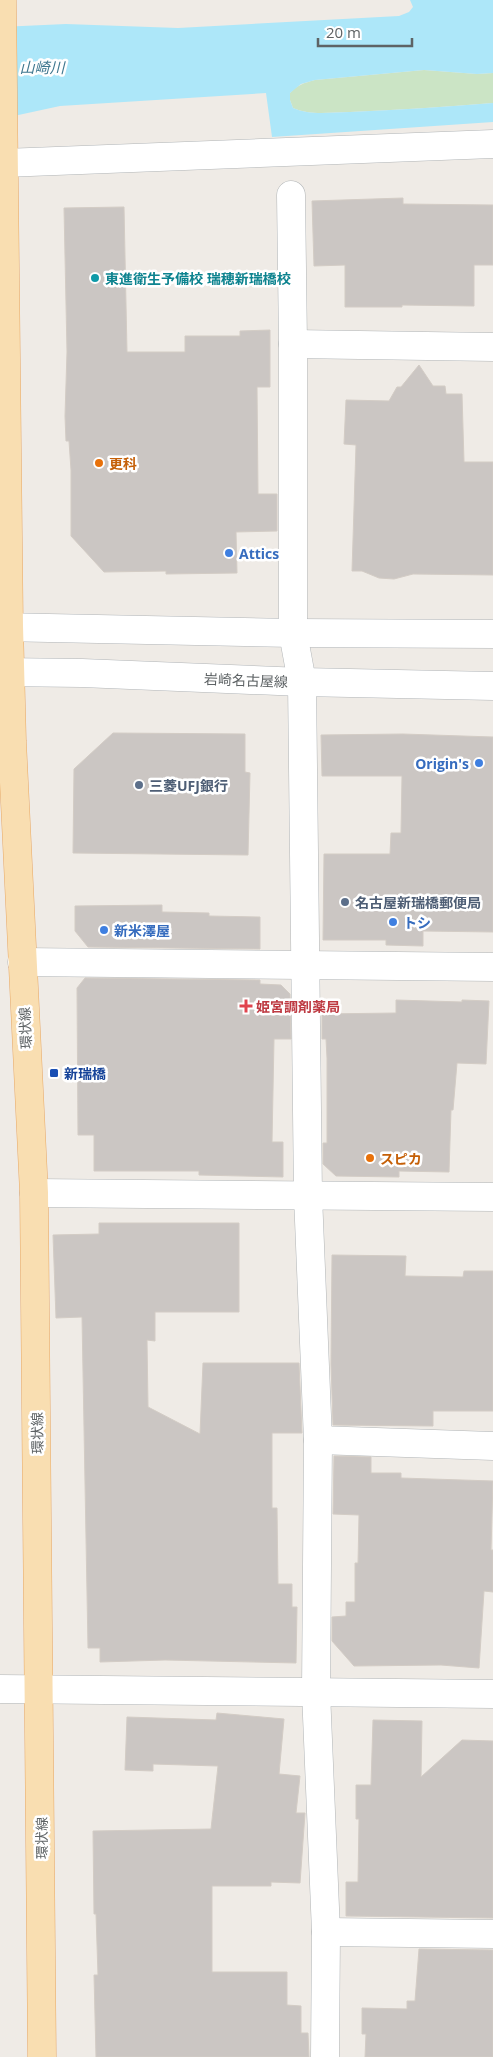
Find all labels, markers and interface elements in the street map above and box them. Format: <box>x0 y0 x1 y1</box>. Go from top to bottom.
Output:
scale bar <box>318 15 412 47</box>
text: 20 m <box>326 22 361 42</box>
water label: 山崎川 <box>19 57 66 77</box>
place label: 東進衛生予備校 瑞穂新瑞橋校 <box>105 269 291 288</box>
marker: 東進衛生予備校 瑞穂新瑞橋校 <box>89 272 101 284</box>
place label: 更科 <box>109 454 137 473</box>
marker: 更科 <box>93 457 105 469</box>
place label: Attics <box>239 544 279 563</box>
marker: Attics <box>223 547 235 559</box>
street label: 岩崎名古屋線 <box>204 669 288 691</box>
place label: Origin's <box>415 754 469 773</box>
marker: Origin's <box>473 757 485 769</box>
place label: 三菱UFJ銀行 <box>149 776 228 795</box>
marker: 三菱UFJ銀行 <box>133 779 145 791</box>
place label: 名古屋新瑞橋郵便局 <box>355 893 481 912</box>
marker: 名古屋新瑞橋郵便局 <box>339 896 351 908</box>
place label: トシ <box>403 913 431 932</box>
marker: トシ <box>387 916 399 928</box>
place label: 新米澤屋 <box>114 921 170 940</box>
marker: 新米澤屋 <box>98 924 110 936</box>
place label: 姫宮調剤薬局 <box>256 997 340 1016</box>
marker: 姫宮調剤薬局 <box>240 1000 252 1012</box>
street label: 環状線 <box>14 1007 36 1049</box>
place label: 新瑞橋 <box>64 1064 106 1083</box>
marker: 新瑞橋 <box>48 1067 60 1079</box>
place label: スピカ <box>380 1149 422 1168</box>
marker: スピカ <box>364 1152 376 1164</box>
street label: 環状線 <box>27 1412 47 1454</box>
street label: 環状線 <box>32 1817 51 1859</box>

